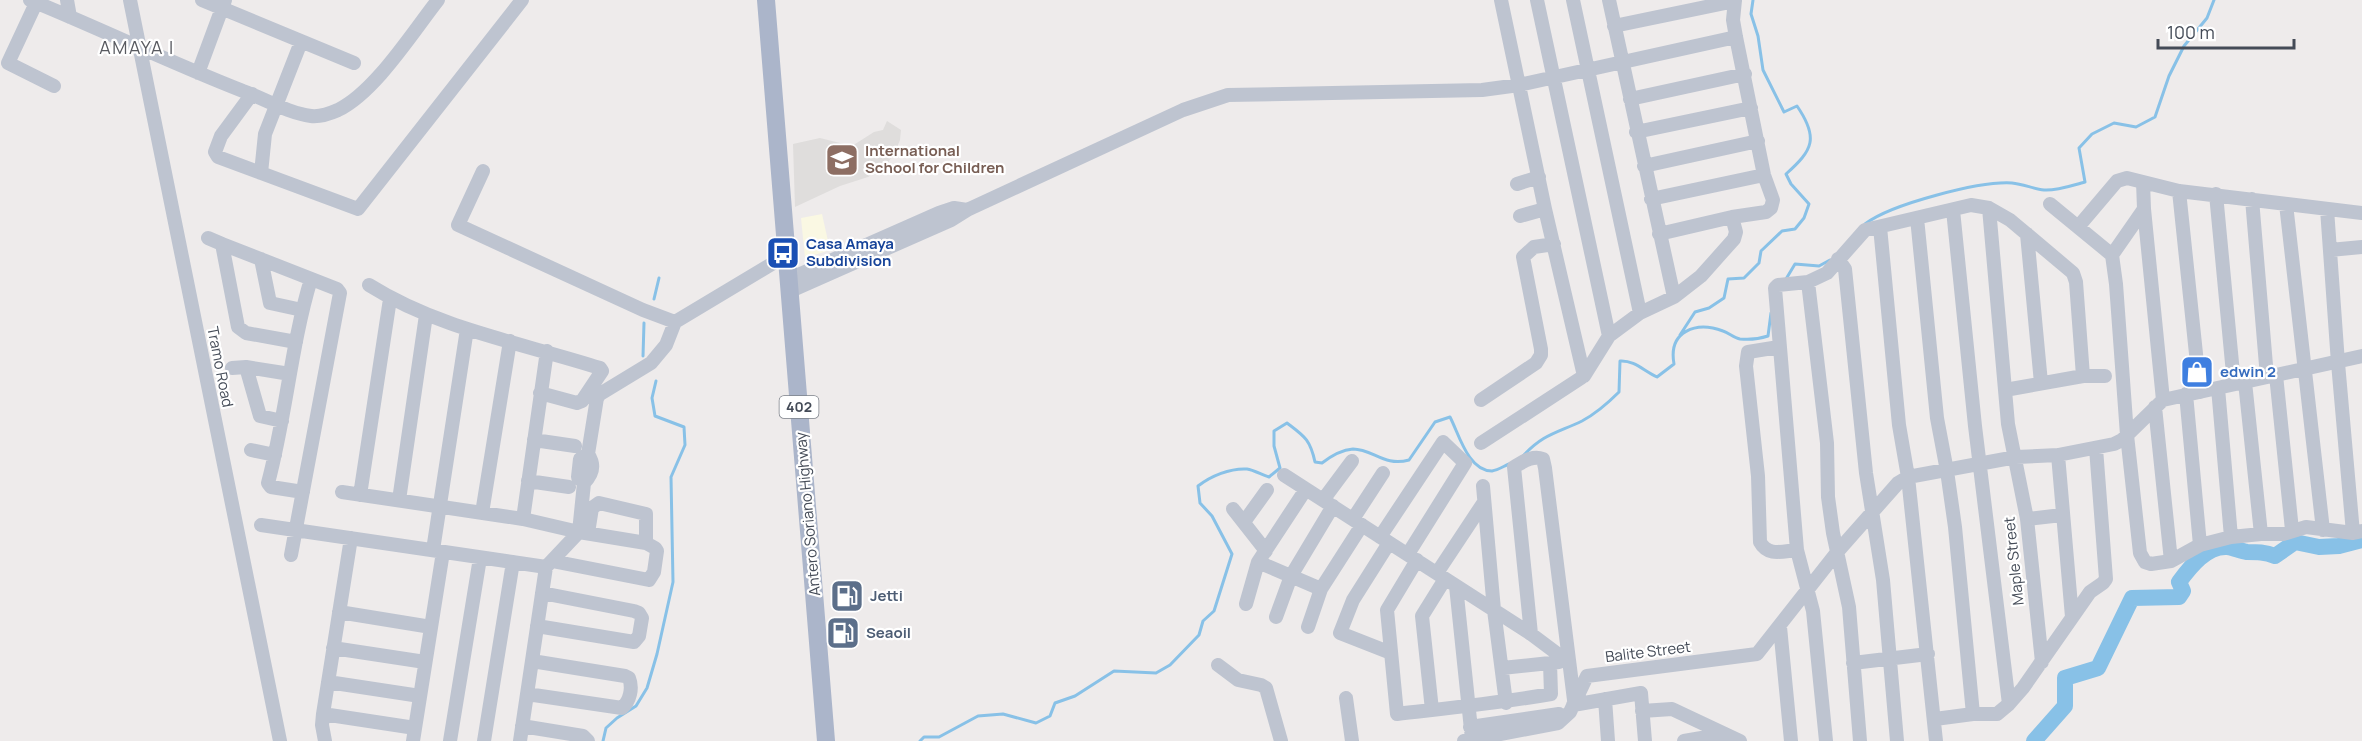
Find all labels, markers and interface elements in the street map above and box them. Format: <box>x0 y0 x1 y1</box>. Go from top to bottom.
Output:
scale bar <box>2158 12 2294 50</box>
text: 100 m <box>2167 20 2215 44</box>
district label: AMAYA I <box>99 35 175 59</box>
place label: International School for Children <box>865 140 1004 178</box>
school or university icon: International School for Children <box>824 142 860 178</box>
place label: Casa Amaya Subdivision <box>806 233 894 271</box>
bus stop icon: Casa Amaya Subdivision <box>765 235 801 271</box>
street label: Tramo Road <box>202 325 239 409</box>
shop icon: edwin 2 <box>2179 354 2215 390</box>
place label: edwin 2 <box>2220 361 2276 382</box>
road number: 402 <box>780 396 818 418</box>
street label: Antero Soriano Highway <box>790 431 825 597</box>
street label: Maple Street <box>1998 516 2029 606</box>
fuel station icon: Jetti <box>829 578 865 614</box>
place label: Jetti <box>870 585 903 606</box>
fuel station icon: Seaoil <box>825 615 861 651</box>
place label: Seaoil <box>866 622 911 643</box>
street label: Balite Street <box>1604 636 1692 667</box>

